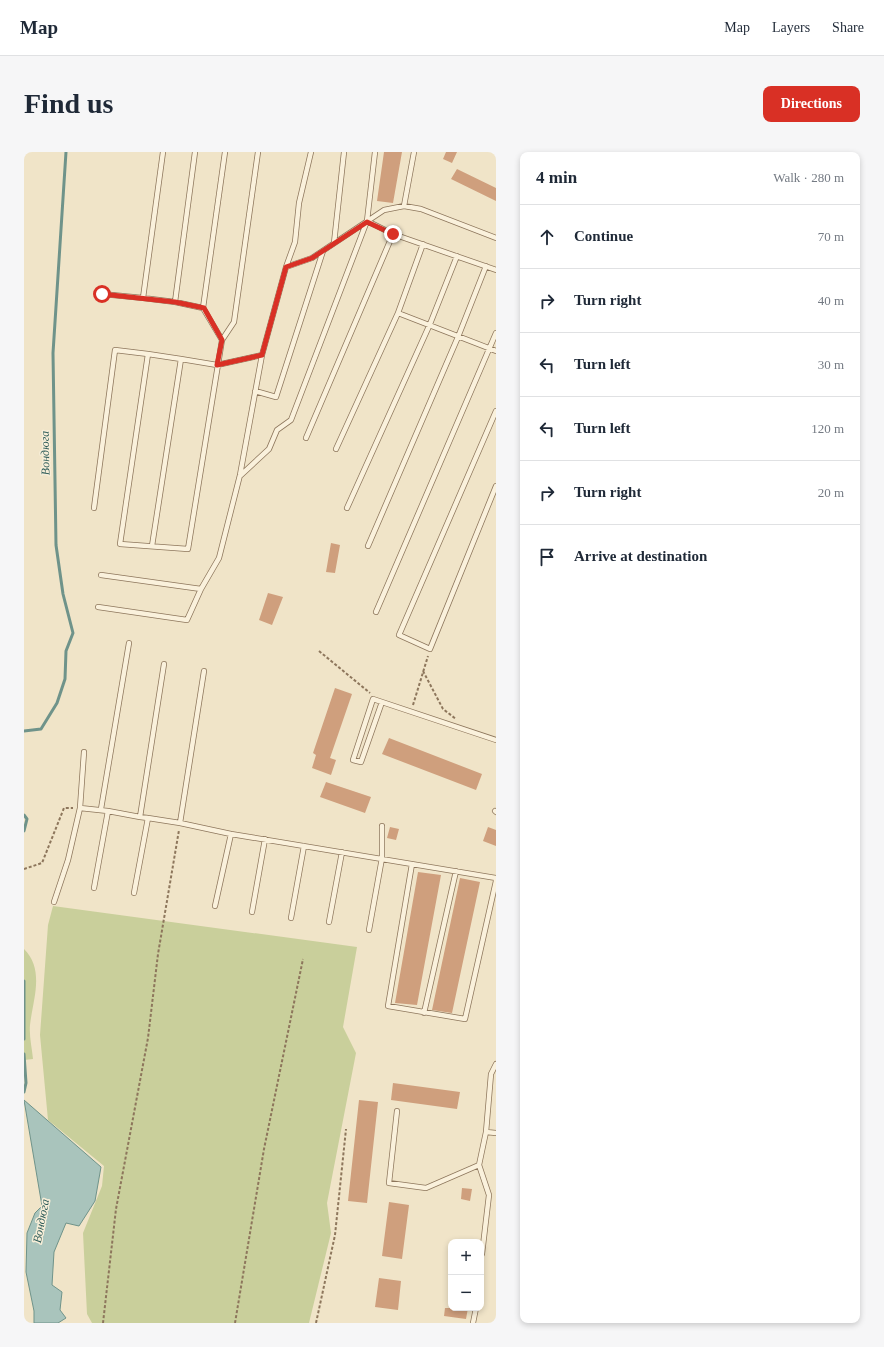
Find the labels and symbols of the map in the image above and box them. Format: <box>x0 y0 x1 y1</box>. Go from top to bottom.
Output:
route end <box>384 225 402 243</box>
route start <box>93 285 111 303</box>
water label: Вондюга <box>38 431 52 475</box>
water label: Вондюга <box>30 1198 52 1244</box>

